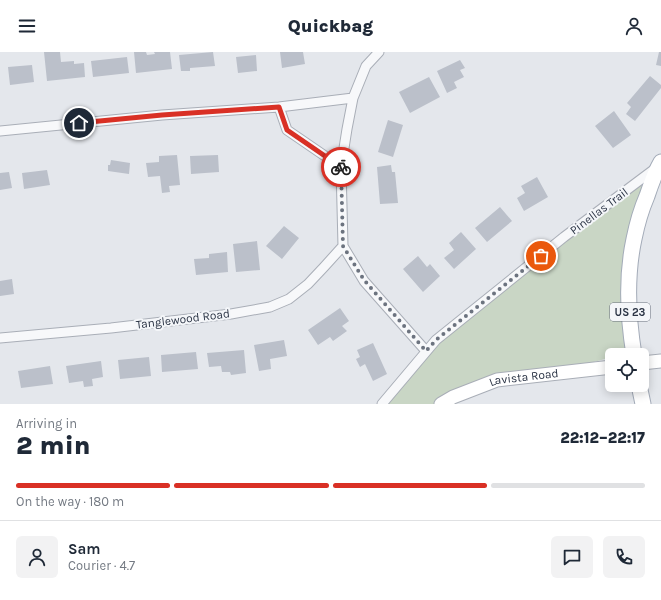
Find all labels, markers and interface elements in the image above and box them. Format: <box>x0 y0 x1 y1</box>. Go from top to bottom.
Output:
icon: menu <box>16 15 38 37</box>
text: Quickbag <box>288 15 373 37</box>
icon: person <box>623 15 645 37</box>
pin <box>62 106 96 140</box>
icon: home <box>68 112 90 134</box>
courier <box>321 147 361 187</box>
icon: bike <box>330 156 352 178</box>
street label: Pinellas Trail <box>567 185 631 237</box>
pin <box>524 239 558 273</box>
icon: bag <box>530 245 552 267</box>
road number: US 23 <box>610 303 650 321</box>
street label: Tanglewood Road <box>135 306 231 332</box>
map controls <box>605 348 649 392</box>
button: locate <box>605 348 649 392</box>
street label: Lavista Road <box>487 366 559 389</box>
text: Arriving in <box>16 416 77 431</box>
text: 22:12–22:17 <box>560 429 645 447</box>
text: 2 min <box>16 430 91 461</box>
text: On the way · 180 m <box>16 494 124 509</box>
button: person <box>16 536 58 578</box>
button: chat <box>551 536 593 578</box>
button: phone <box>603 536 645 578</box>
text: Sam <box>68 540 101 558</box>
text: Courier · 4.7 <box>68 558 135 573</box>

